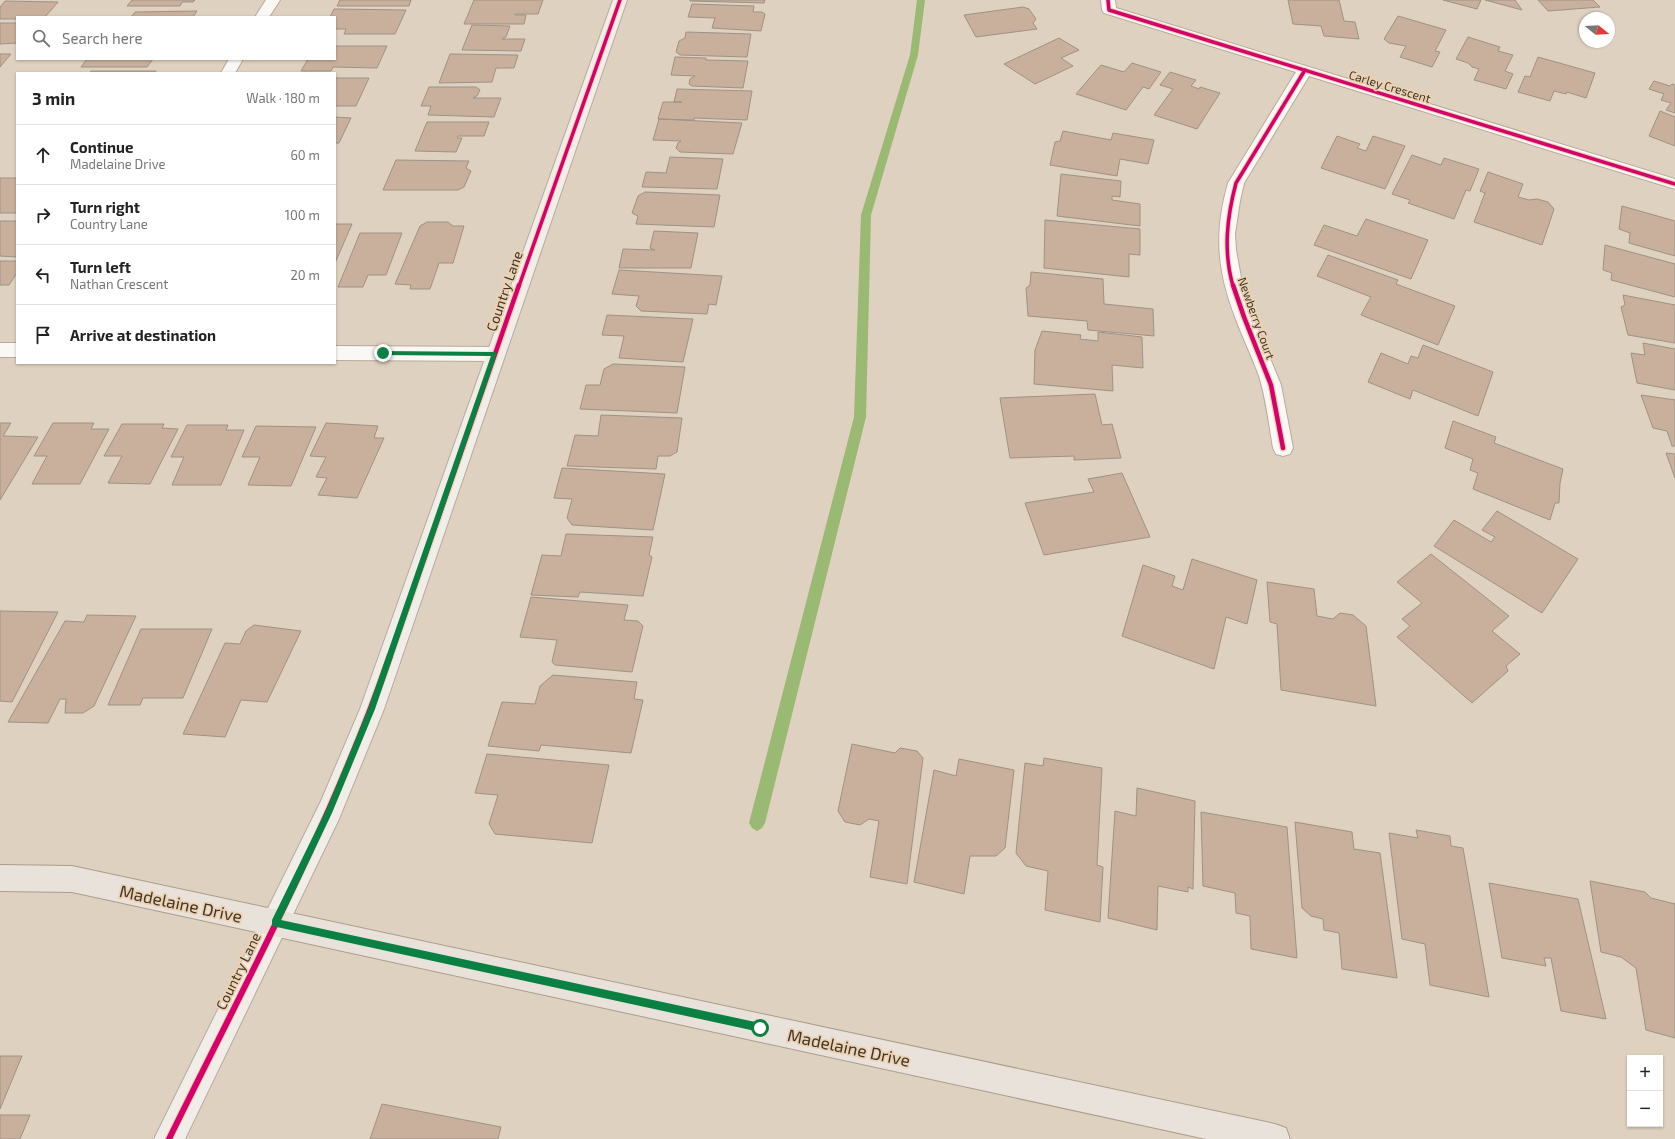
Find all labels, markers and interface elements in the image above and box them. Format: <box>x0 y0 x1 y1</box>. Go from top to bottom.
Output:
north arrow <box>1579 12 1615 48</box>
search box <box>16 16 336 60</box>
icon: search <box>30 27 52 49</box>
text: Search here <box>62 29 143 47</box>
street label: Carley Crescent <box>1347 67 1433 105</box>
text: 3 min <box>32 88 75 108</box>
text: Walk · 180 m <box>246 90 320 106</box>
text: Continue <box>70 138 133 156</box>
icon: ahead <box>32 144 54 166</box>
text: 60 m <box>290 147 320 163</box>
text: Madelaine Drive <box>70 156 166 172</box>
text: Turn right <box>70 198 140 216</box>
icon: right <box>32 204 54 226</box>
text: 100 m <box>285 207 320 223</box>
text: Country Lane <box>70 216 148 232</box>
street label: Country Lane <box>482 249 526 333</box>
text: Turn left <box>70 258 131 276</box>
icon: left <box>32 264 54 286</box>
text: 20 m <box>291 267 320 283</box>
street label: Newberry Court <box>1236 275 1278 361</box>
text: Nathan Crescent <box>70 276 168 292</box>
icon: arrive <box>32 324 54 346</box>
text: Arrive at destination <box>70 326 216 344</box>
route end <box>374 344 392 362</box>
street label: Madelaine Drive <box>118 880 244 926</box>
street label: Country Lane <box>212 930 264 1012</box>
route start <box>751 1019 769 1037</box>
street label: Madelaine Drive <box>786 1024 912 1070</box>
map controls <box>1627 1055 1663 1127</box>
button: + <box>1627 1055 1663 1091</box>
button: − <box>1627 1091 1663 1127</box>

